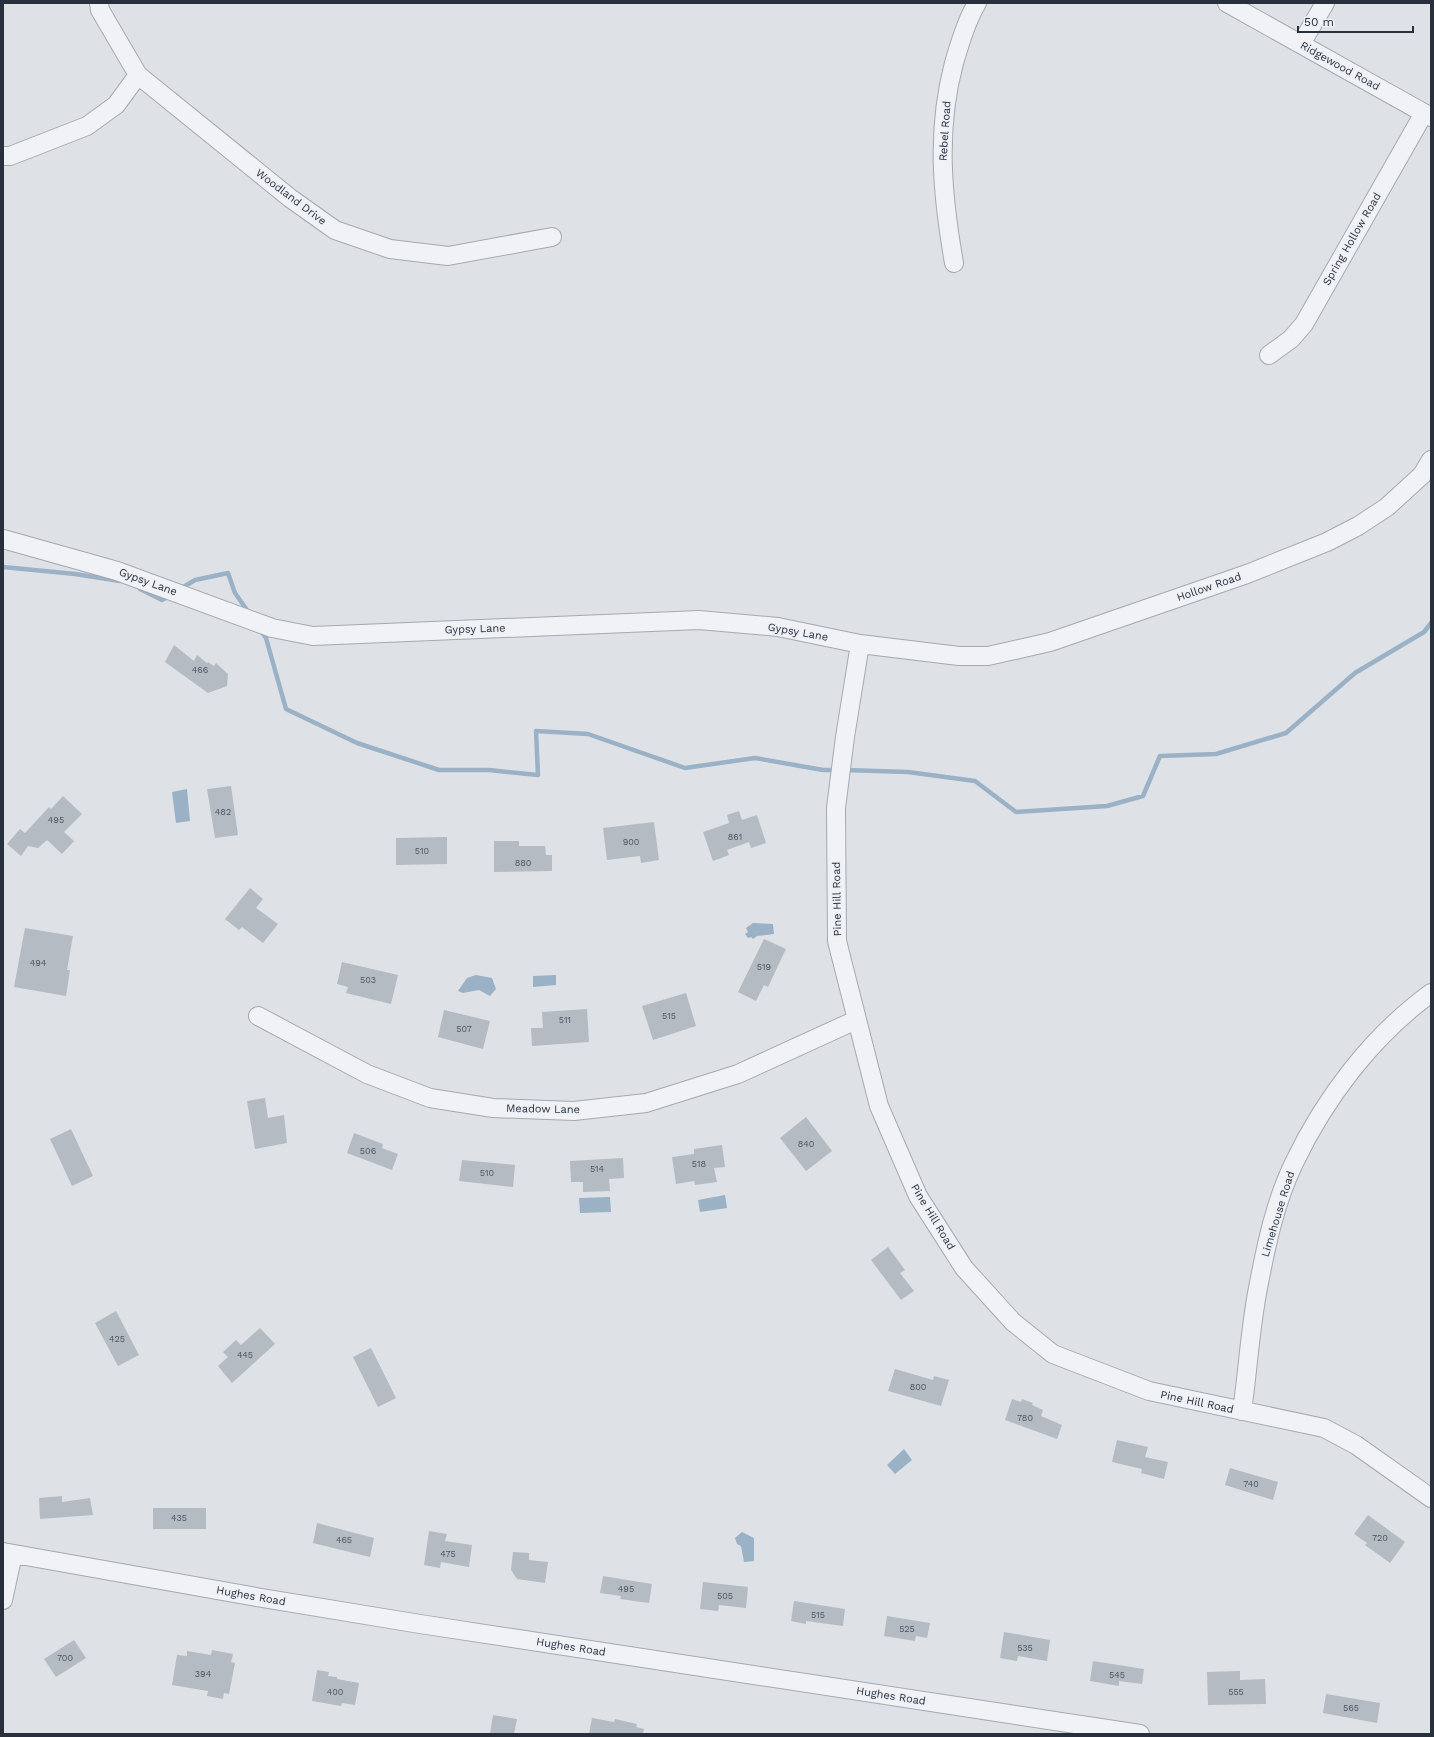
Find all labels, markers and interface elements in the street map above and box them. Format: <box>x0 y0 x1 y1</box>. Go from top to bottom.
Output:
scale bar <box>1298 8 1413 34</box>
text: 50 m <box>1304 15 1334 29</box>
street label: Ridgewood Road <box>1298 39 1382 93</box>
street label: Rebel Road <box>936 100 954 162</box>
street label: Woodland Drive <box>253 166 329 228</box>
street label: Spring Hollow Road <box>1320 190 1384 288</box>
street label: Gypsy Lane <box>117 565 179 599</box>
street label: Hollow Road <box>1175 570 1243 604</box>
street label: Gypsy Lane <box>767 620 829 644</box>
street label: Gypsy Lane <box>444 621 506 637</box>
house number: 466 <box>192 665 208 675</box>
house number: 482 <box>215 807 231 817</box>
house number: 495 <box>48 815 64 825</box>
house number: 861 <box>728 832 742 842</box>
house number: 900 <box>623 837 640 847</box>
house number: 510 <box>415 846 430 856</box>
house number: 880 <box>515 858 532 868</box>
street label: Pine Hill Road <box>830 862 844 936</box>
house number: 494 <box>30 958 47 968</box>
house number: 519 <box>757 962 771 972</box>
house number: 503 <box>360 975 376 985</box>
house number: 515 <box>662 1011 676 1021</box>
house number: 511 <box>559 1015 571 1025</box>
house number: 507 <box>456 1024 472 1034</box>
street label: Meadow Lane <box>506 1102 580 1116</box>
house number: 840 <box>798 1139 815 1149</box>
house number: 506 <box>360 1146 376 1156</box>
house number: 518 <box>692 1159 706 1169</box>
house number: 514 <box>590 1164 605 1174</box>
house number: 510 <box>480 1168 495 1178</box>
street label: Limehouse Road <box>1259 1169 1297 1259</box>
street label: Pine Hill Road <box>908 1182 958 1252</box>
house number: 425 <box>109 1334 125 1344</box>
house number: 445 <box>237 1350 253 1360</box>
house number: 800 <box>910 1382 927 1392</box>
street label: Pine Hill Road <box>1159 1388 1235 1416</box>
house number: 780 <box>1017 1413 1033 1423</box>
house number: 740 <box>1243 1479 1259 1489</box>
house number: 435 <box>171 1513 187 1523</box>
house number: 720 <box>1372 1533 1388 1543</box>
house number: 465 <box>336 1535 352 1545</box>
house number: 475 <box>440 1549 456 1559</box>
street label: Hughes Road <box>215 1584 287 1608</box>
house number: 495 <box>618 1584 634 1594</box>
house number: 505 <box>717 1591 733 1601</box>
house number: 515 <box>811 1610 825 1620</box>
house number: 525 <box>899 1624 915 1634</box>
street label: Hughes Road <box>535 1635 607 1659</box>
house number: 535 <box>1017 1643 1033 1653</box>
house number: 700 <box>57 1653 73 1663</box>
house number: 394 <box>195 1669 212 1679</box>
house number: 545 <box>1109 1670 1125 1680</box>
street label: Hughes Road <box>855 1684 927 1708</box>
house number: 400 <box>327 1687 344 1697</box>
house number: 555 <box>1228 1687 1244 1697</box>
house number: 565 <box>1343 1703 1359 1713</box>

